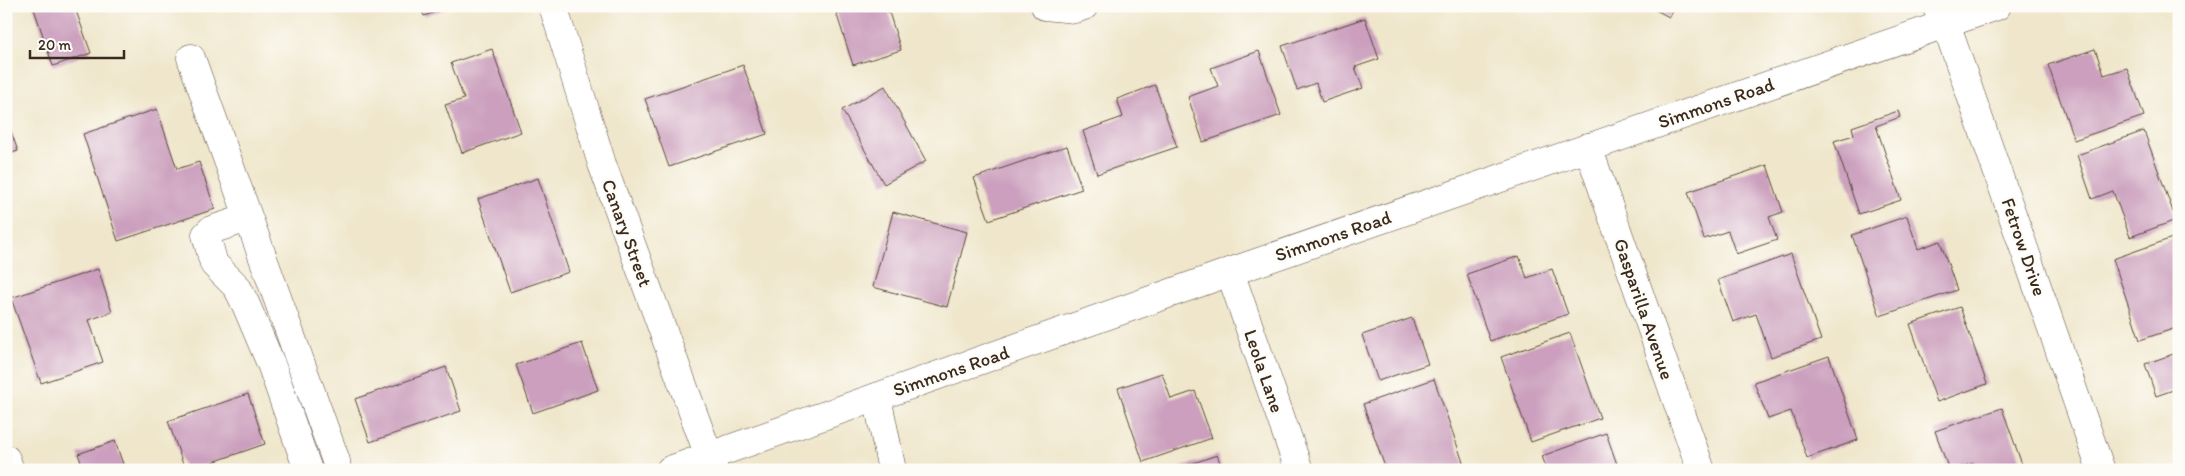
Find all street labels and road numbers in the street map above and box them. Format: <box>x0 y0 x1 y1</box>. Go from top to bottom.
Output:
street label: Simmons Road <box>1655 72 1777 134</box>
street label: Canary Street <box>597 176 657 290</box>
street label: Fetrow Drive <box>1996 195 2052 299</box>
street label: Simmons Road <box>1272 205 1394 267</box>
street label: Gasparilla Avenue <box>1609 235 1679 383</box>
street label: Leola Lane <box>1239 326 1289 416</box>
street label: Simmons Road <box>890 340 1012 402</box>

